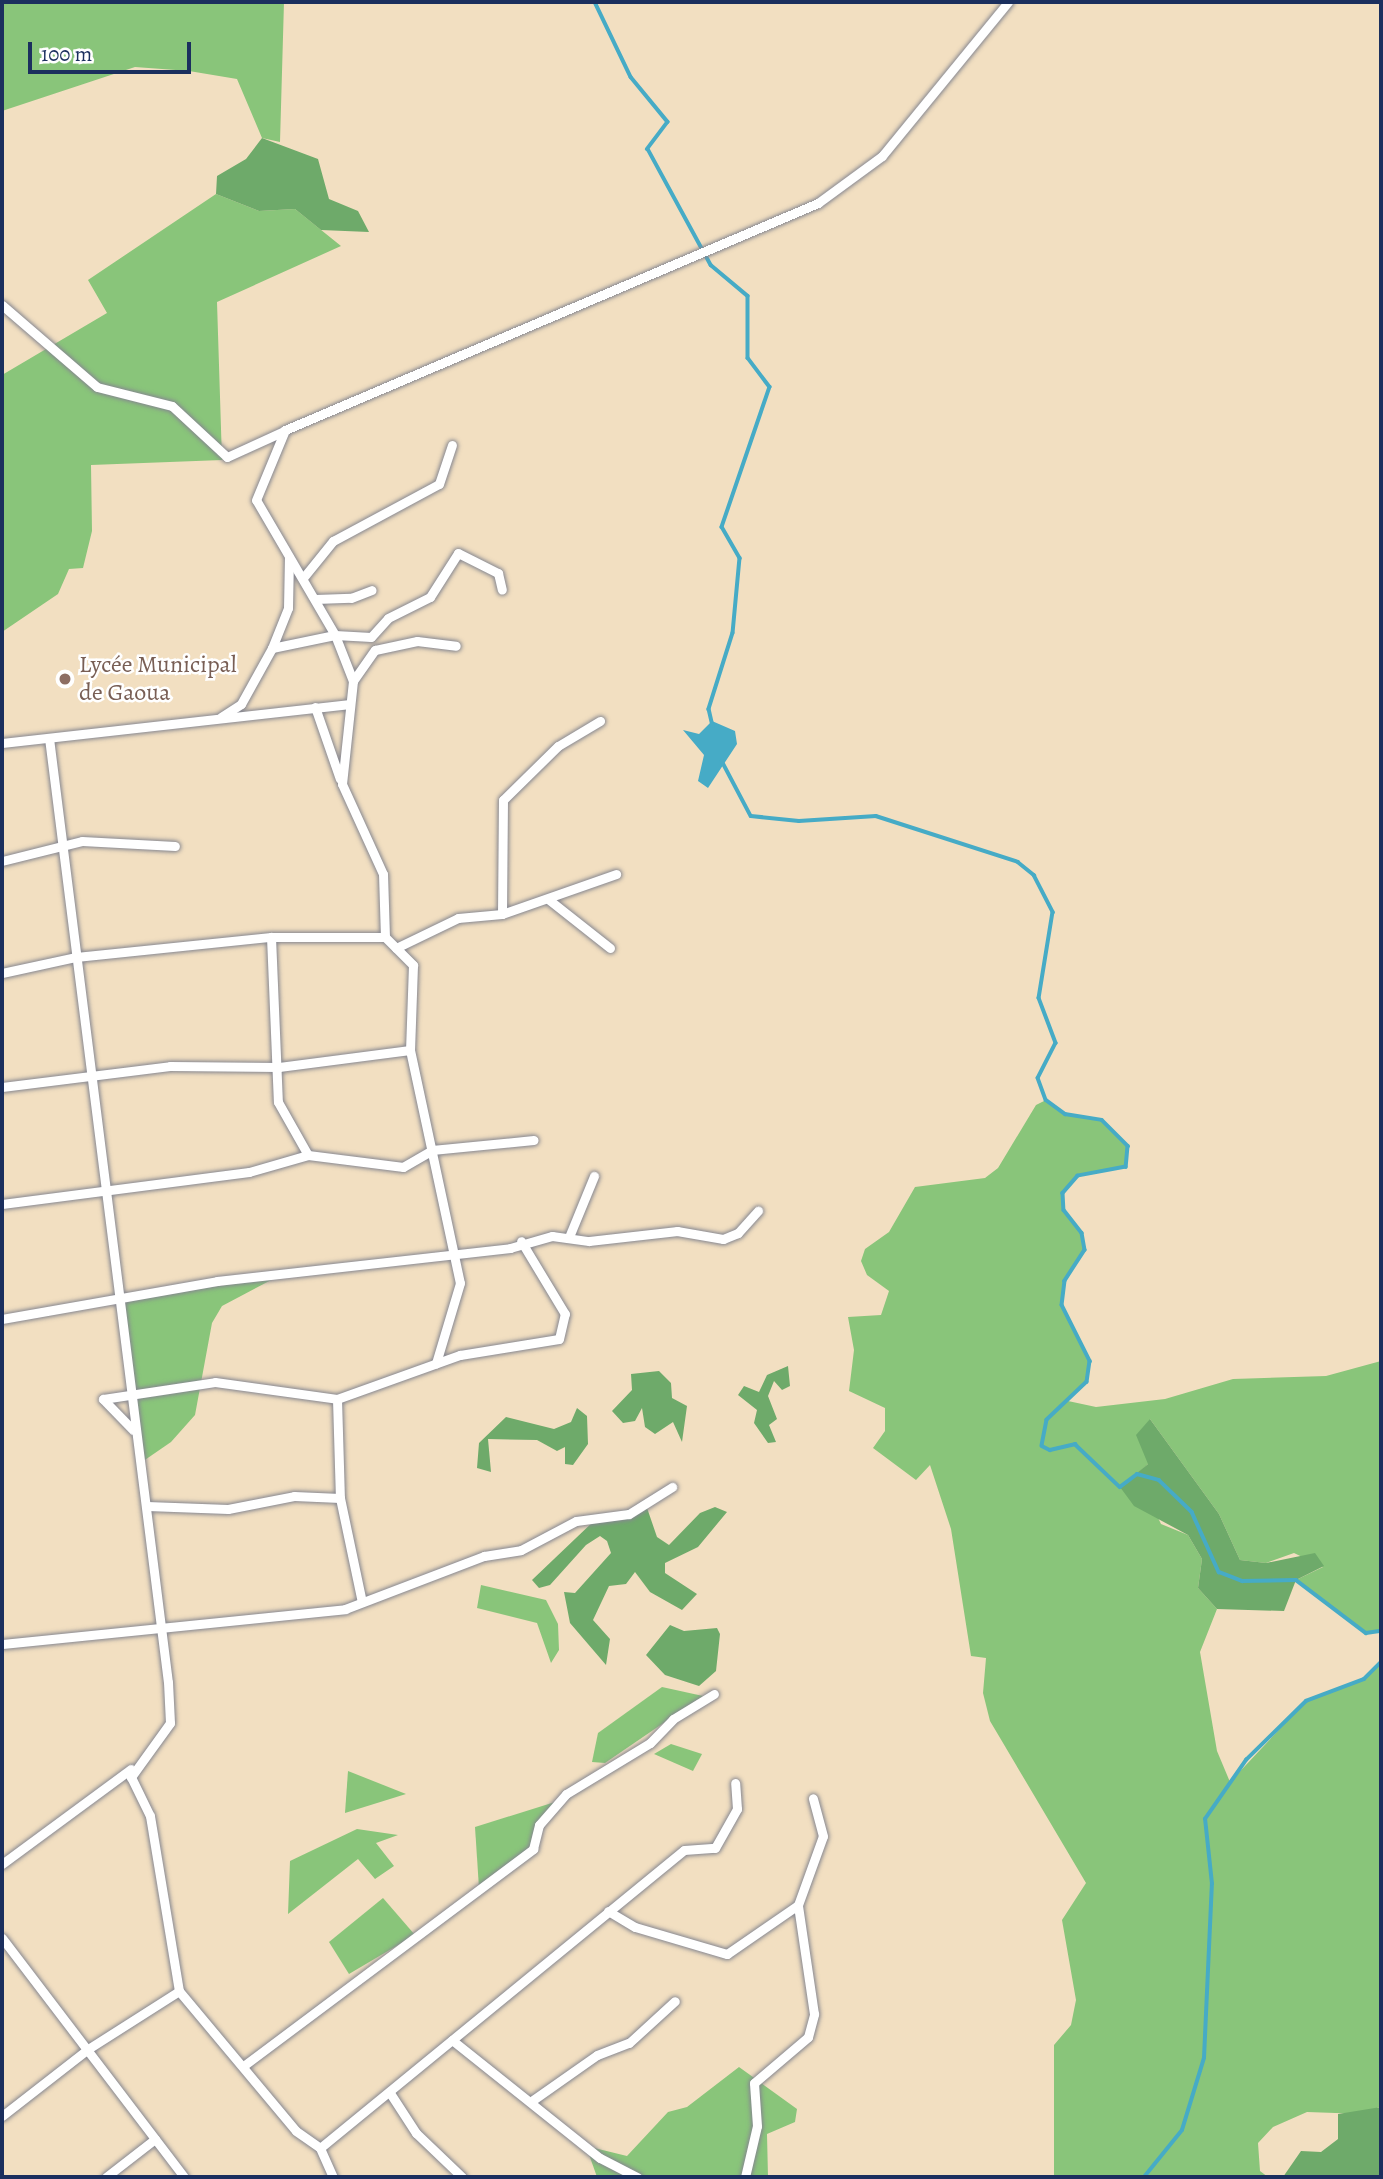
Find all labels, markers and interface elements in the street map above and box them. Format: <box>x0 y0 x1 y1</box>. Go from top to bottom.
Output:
scale bar <box>32 28 194 72</box>
text: 100 m <box>41 40 92 68</box>
place label: Lycée Municipal de Gaoua <box>79 651 237 707</box>
marker: Lycée Municipal de Gaoua <box>57 671 73 687</box>

